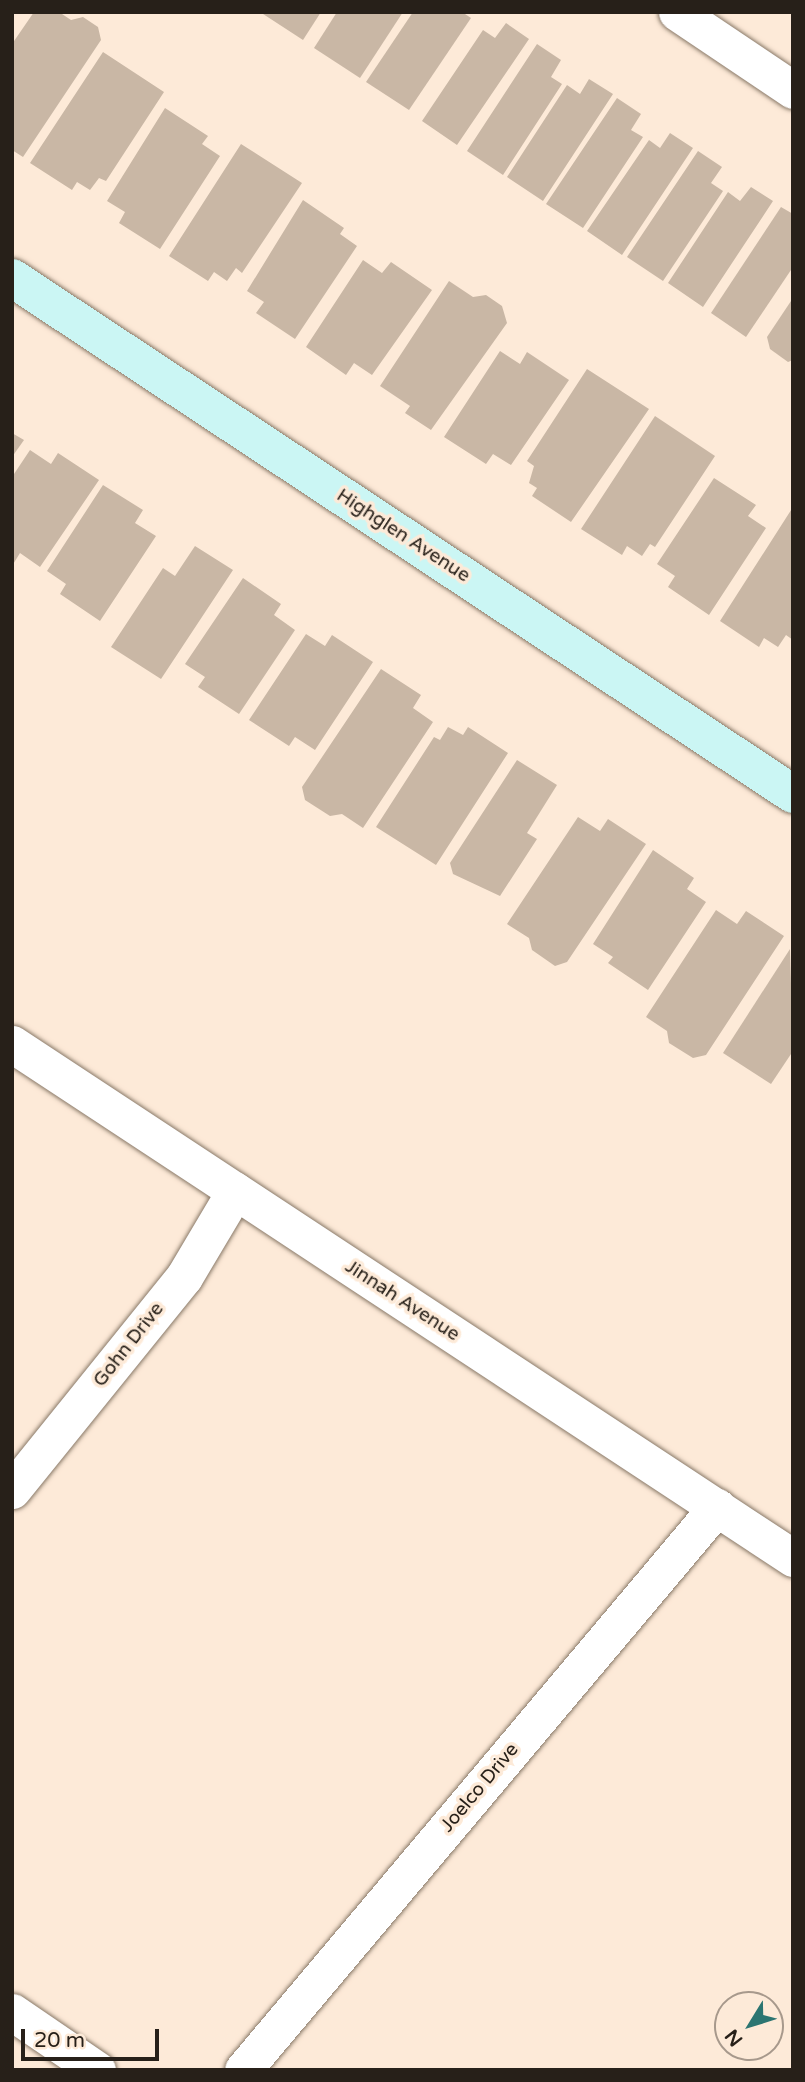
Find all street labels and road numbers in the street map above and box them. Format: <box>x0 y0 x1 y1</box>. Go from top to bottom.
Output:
street label: Highglen Avenue <box>332 484 474 588</box>
street label: Jinnah Avenue <box>340 1256 464 1346</box>
street label: Gohn Drive <box>89 1298 169 1392</box>
street label: Joelco Drive <box>436 1739 524 1837</box>

